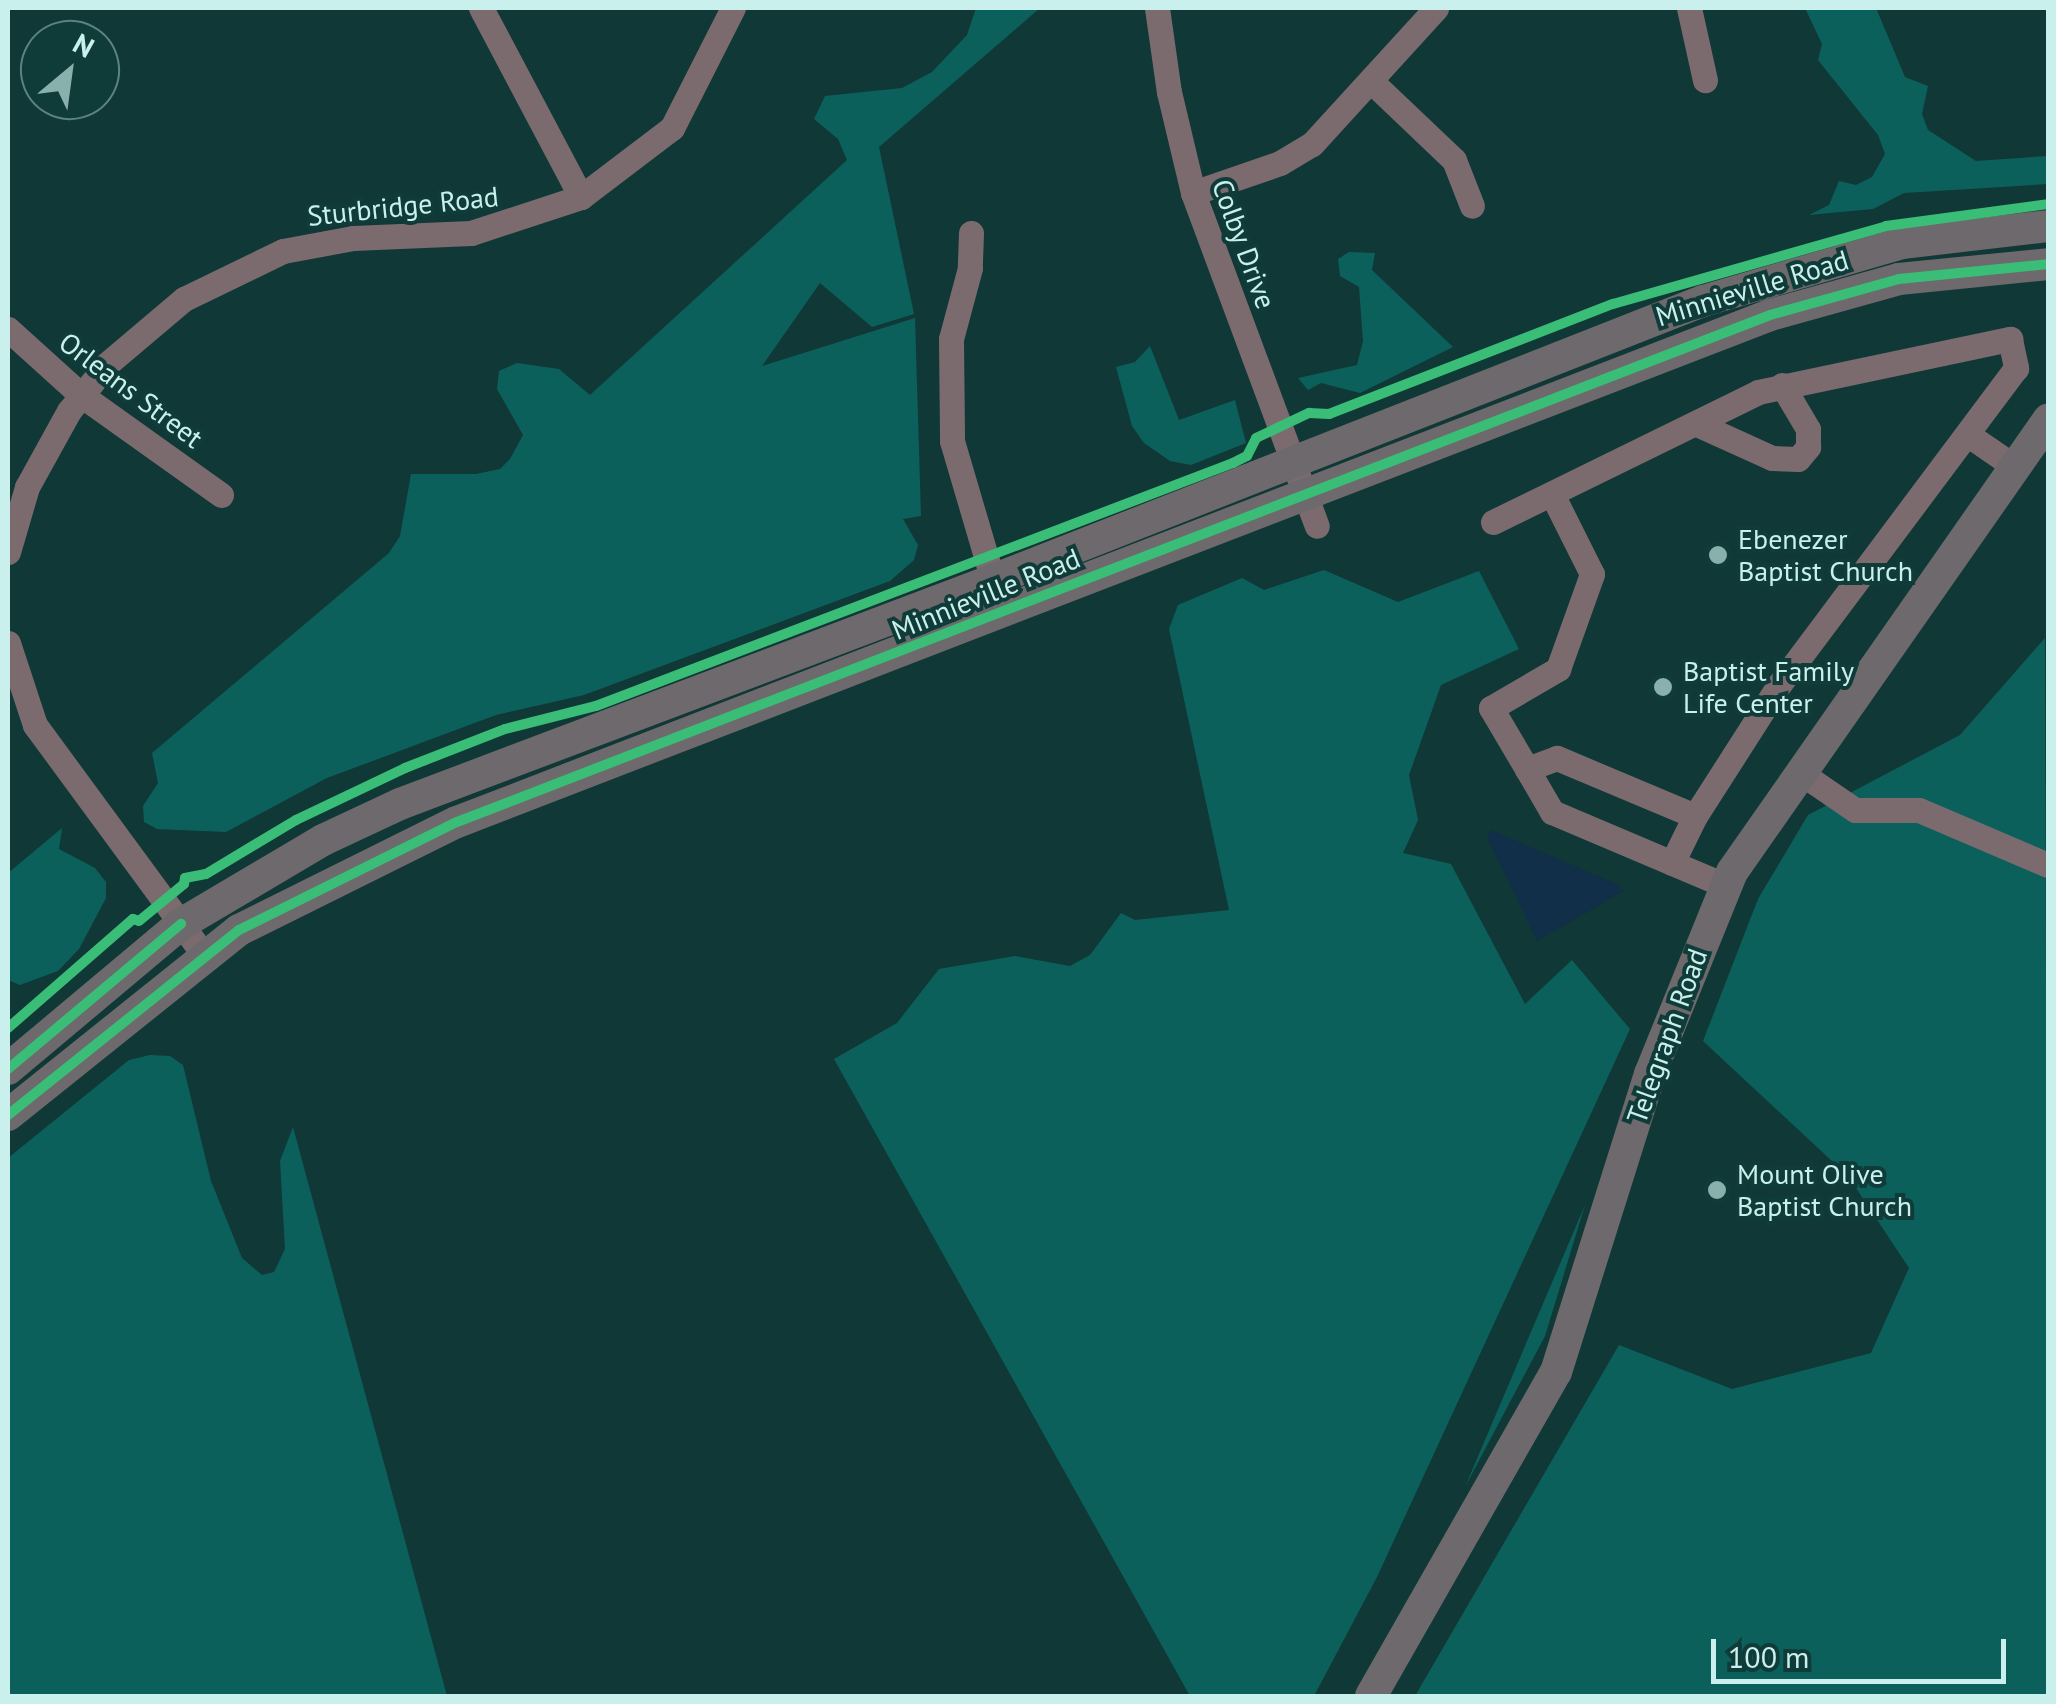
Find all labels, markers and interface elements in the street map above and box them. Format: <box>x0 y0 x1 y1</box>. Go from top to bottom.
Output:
north arrow <box>20 20 120 120</box>
text: N <box>67 24 101 66</box>
street label: Colby Drive <box>1205 174 1283 314</box>
street label: Sturbridge Road <box>306 179 500 233</box>
street label: Minnieville Road <box>1652 243 1852 333</box>
street label: Orleans Street <box>53 325 209 455</box>
place label: Ebenezer Baptist Church <box>1738 522 1913 588</box>
street label: Minnieville Road <box>887 541 1085 647</box>
marker: Ebenezer Baptist Church <box>1707 544 1729 566</box>
place label: Baptist Family Life Center <box>1683 654 1854 720</box>
marker: Baptist Family Life Center <box>1652 676 1674 698</box>
street label: Telegraph Road <box>1620 944 1714 1128</box>
place label: Mount Olive Baptist Church <box>1737 1157 1912 1223</box>
marker: Mount Olive Baptist Church <box>1706 1179 1728 1201</box>
scale bar <box>1716 1619 2011 1681</box>
text: 100 m <box>1728 1637 1809 1676</box>

